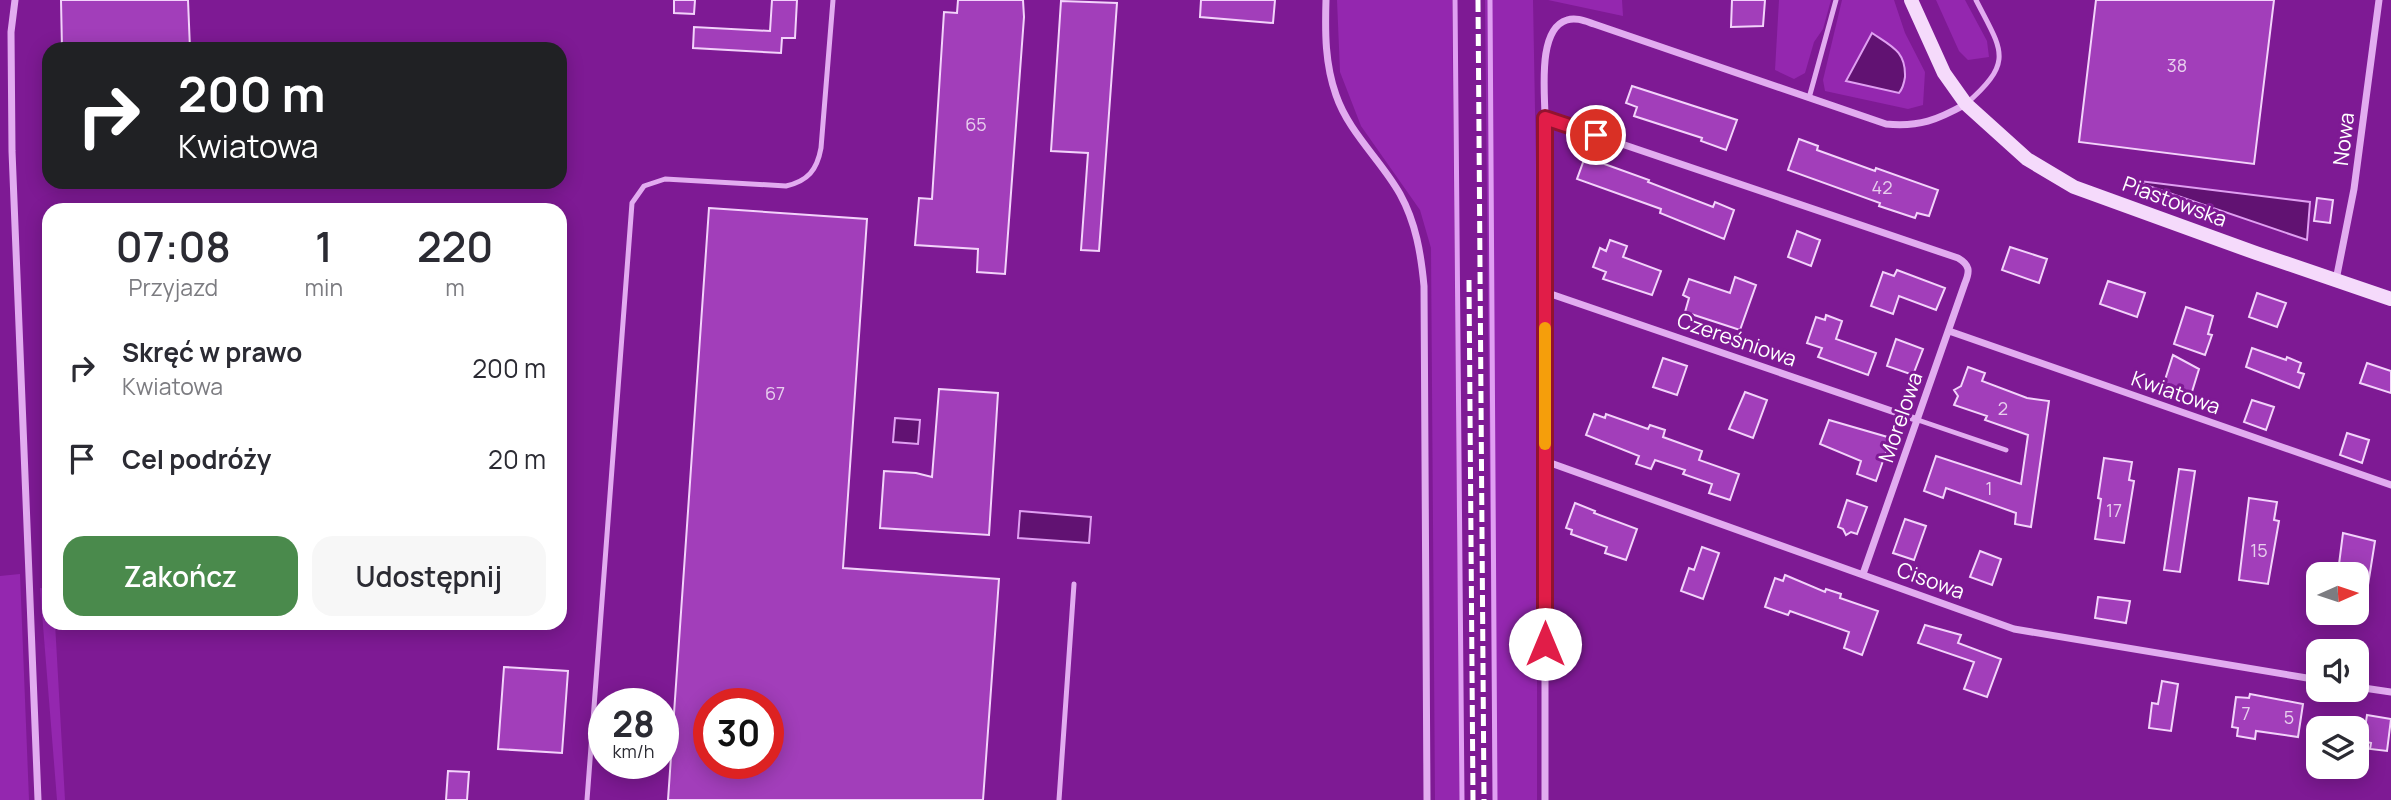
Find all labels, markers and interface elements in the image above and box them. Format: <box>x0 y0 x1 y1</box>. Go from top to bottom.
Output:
house number: 38 <box>2167 53 2187 77</box>
text: 200 m <box>178 60 326 127</box>
icon: right <box>63 70 154 161</box>
pin <box>1566 105 1626 165</box>
street label: Nowa <box>2326 111 2360 167</box>
house number: 65 <box>965 112 987 136</box>
icon: arrive <box>1577 116 1615 154</box>
text: Kwiatowa <box>178 124 319 168</box>
street label: Piastowska <box>2119 169 2231 233</box>
house number: 42 <box>1872 175 1892 199</box>
text: 07:08 <box>116 217 231 275</box>
text: 1 <box>315 217 333 275</box>
text: 220 <box>417 217 493 275</box>
text: Przyjazd <box>128 271 218 303</box>
text: min <box>305 271 343 303</box>
text: m <box>445 271 465 303</box>
street label: Czereśniowa <box>1673 305 1801 373</box>
text: Skręć w prawo <box>122 334 302 370</box>
icon: right <box>63 349 101 387</box>
text: 200 m <box>472 350 546 386</box>
street label: Kwiatowa <box>2128 364 2224 420</box>
street label: Morelowa <box>1871 368 1929 466</box>
text: Kwiatowa <box>122 370 223 402</box>
house number: 67 <box>765 381 785 405</box>
house number: 2 <box>1998 396 2008 420</box>
icon: arrive <box>63 440 101 478</box>
text: Cel podróży <box>122 441 271 477</box>
text: 20 m <box>488 441 546 477</box>
house number: 1 <box>1985 476 1993 500</box>
house number: 17 <box>2106 498 2122 522</box>
button: Zakończ <box>63 536 298 616</box>
button: Udostępnij <box>312 536 546 616</box>
house number: 15 <box>2250 538 2268 562</box>
street label: Cisowa <box>1893 555 1969 605</box>
north arrow <box>2306 562 2370 625</box>
map controls <box>2306 562 2369 779</box>
position arrow <box>1508 607 1582 681</box>
button: sound <box>2306 639 2369 702</box>
speed limit sign: 30 <box>693 688 784 779</box>
text: 28 <box>612 700 655 748</box>
house number: 7 <box>2241 701 2251 725</box>
house number: 5 <box>2284 705 2294 729</box>
button: layers <box>2306 716 2369 779</box>
text: km/h <box>613 739 654 763</box>

